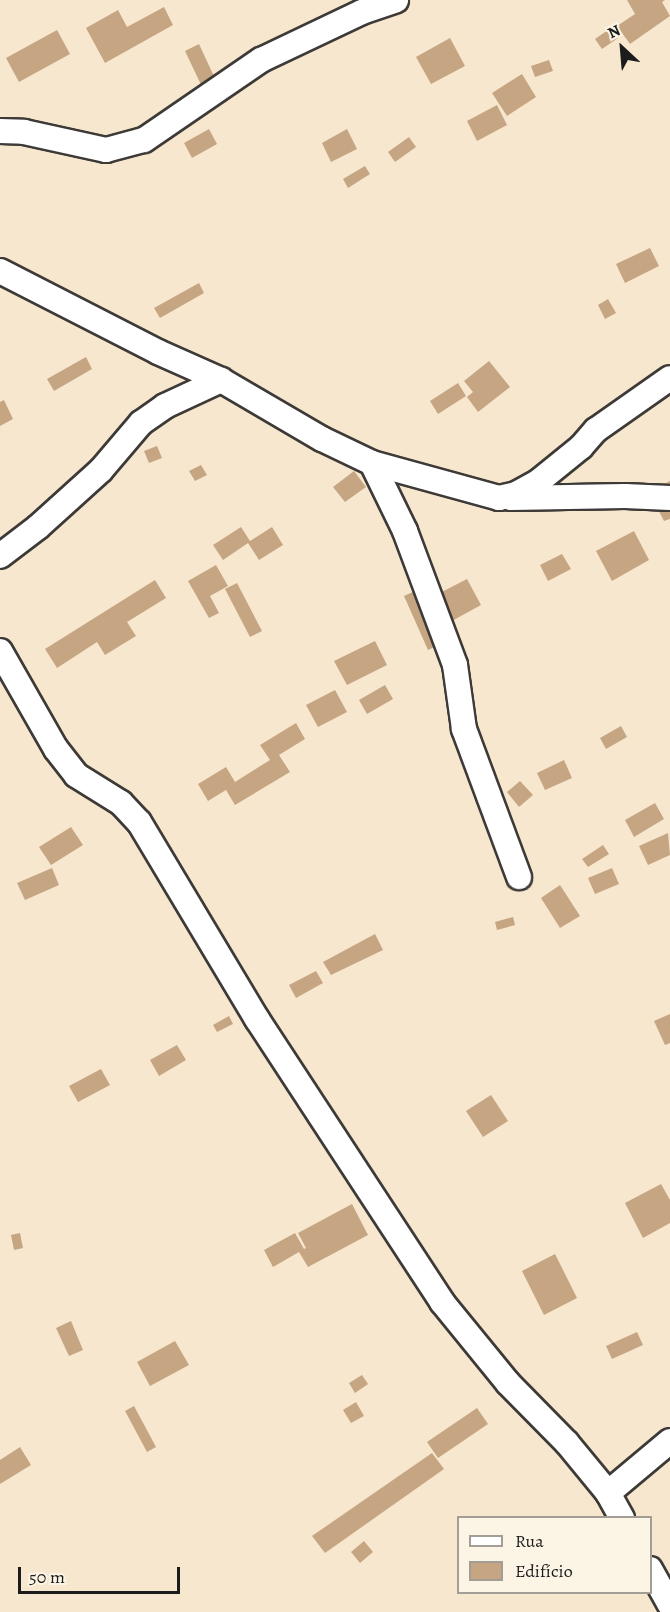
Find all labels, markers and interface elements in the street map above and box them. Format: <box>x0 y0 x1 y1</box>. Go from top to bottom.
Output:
north arrow <box>592 18 652 78</box>
text: N <box>604 19 624 44</box>
legend <box>457 1516 652 1594</box>
text: Rua <box>515 1529 544 1553</box>
scale bar <box>21 1555 183 1593</box>
text: Edifício <box>515 1559 573 1583</box>
text: 50 m <box>29 1565 65 1589</box>

